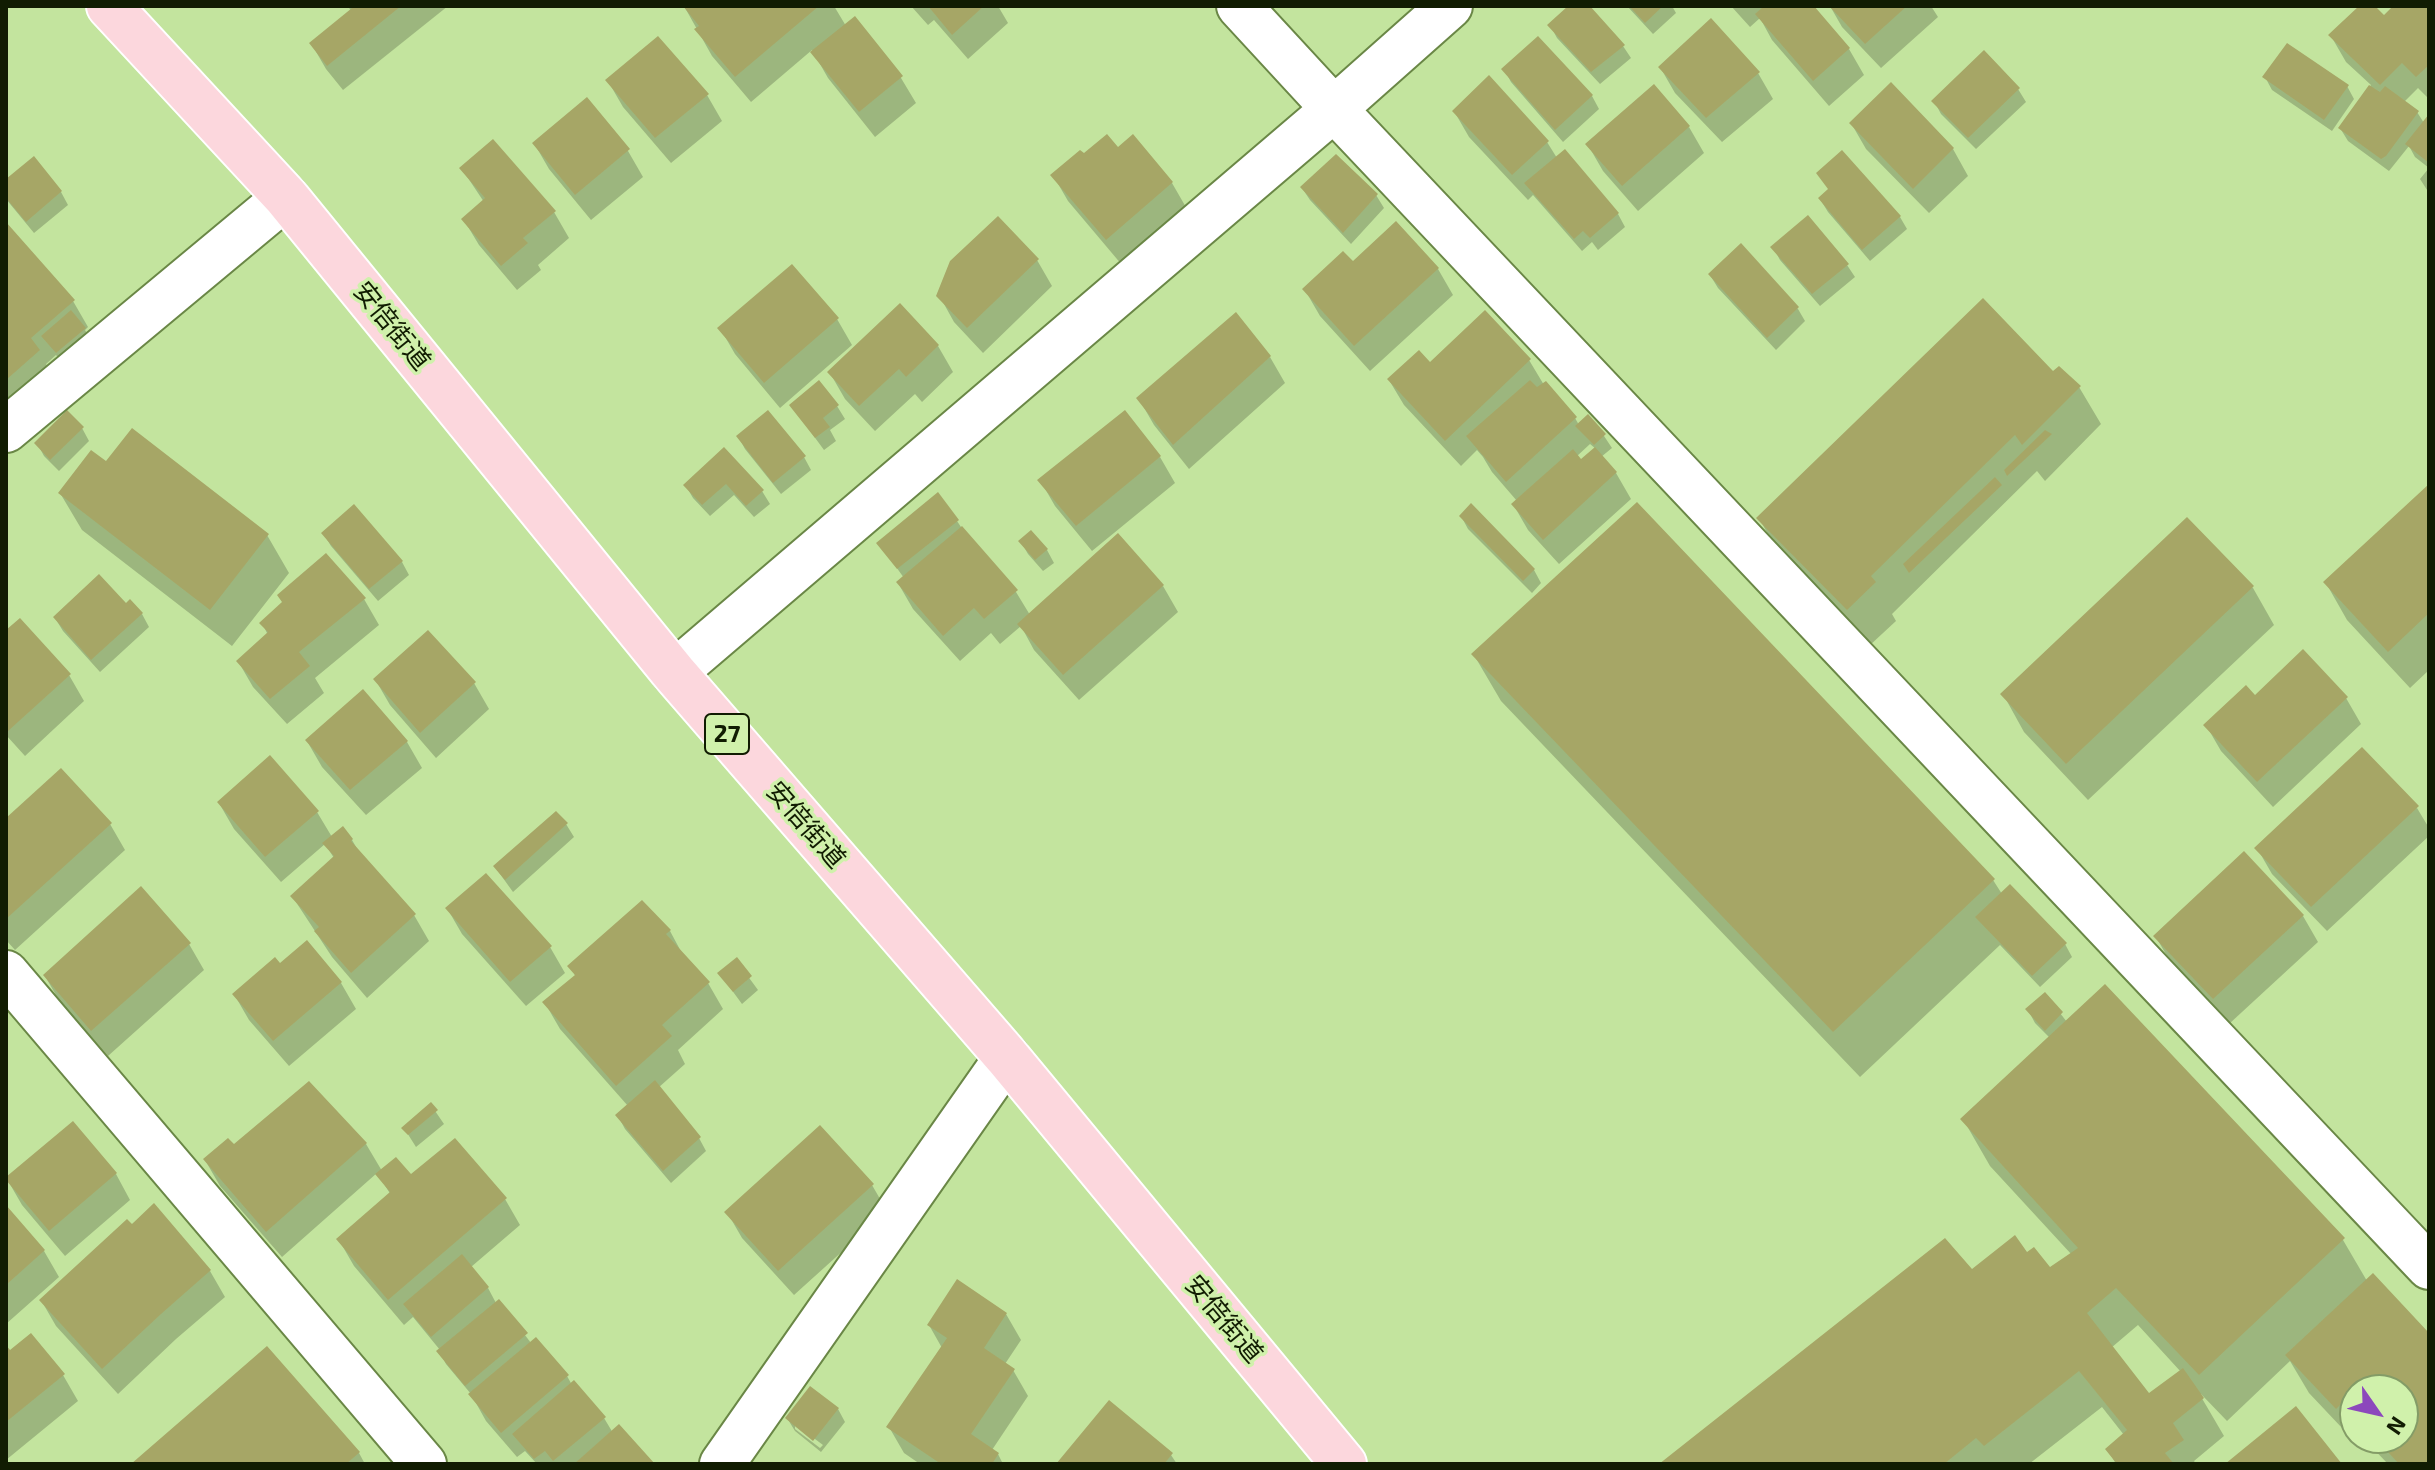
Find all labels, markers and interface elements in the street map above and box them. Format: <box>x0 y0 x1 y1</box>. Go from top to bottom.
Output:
street label: 安倍街道 <box>347 276 437 376</box>
road number: 27 <box>705 714 749 754</box>
street label: 安倍街道 <box>760 776 852 874</box>
street label: 安倍街道 <box>1179 1269 1269 1369</box>
north arrow <box>2339 1374 2419 1454</box>
text: N <box>2382 1412 2412 1440</box>

